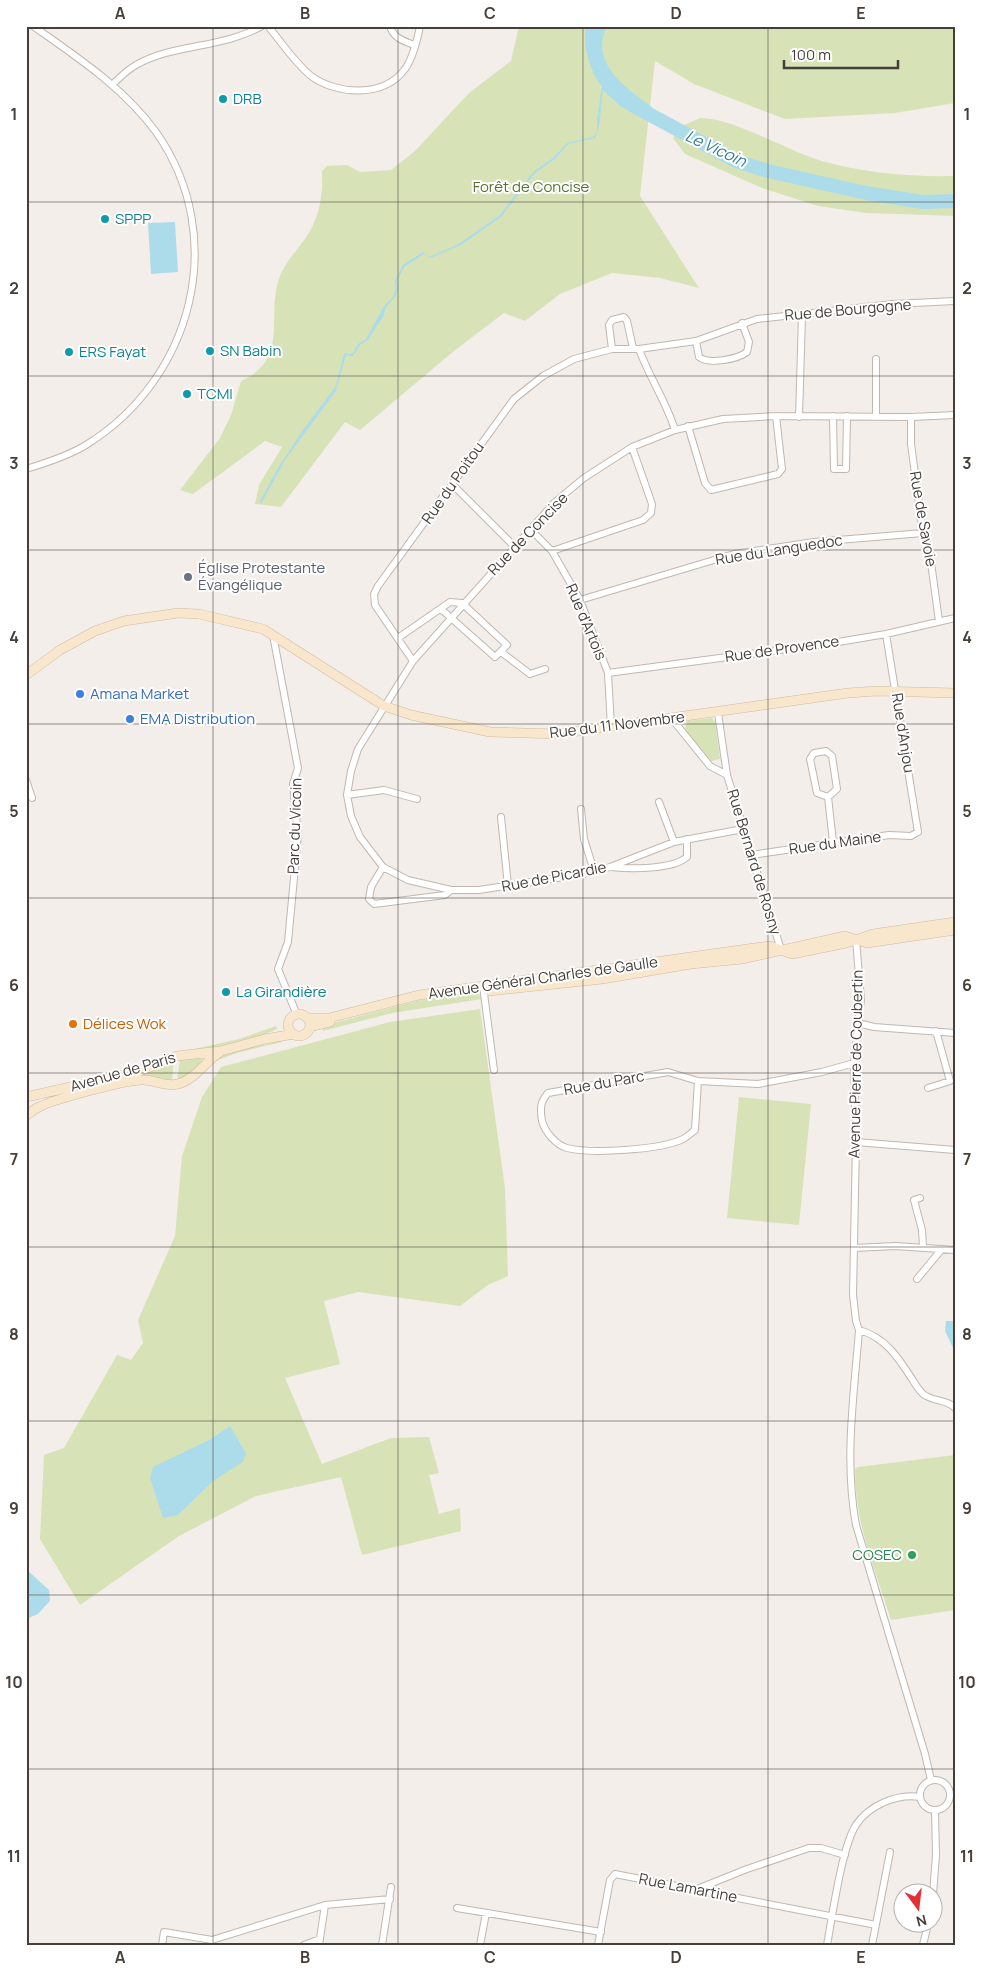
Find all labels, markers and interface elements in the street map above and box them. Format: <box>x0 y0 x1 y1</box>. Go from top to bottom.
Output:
text: A <box>115 2 126 24</box>
text: B <box>300 2 310 24</box>
text: C <box>484 2 496 24</box>
text: D <box>670 2 682 24</box>
text: E <box>856 2 866 24</box>
scale bar <box>784 38 897 70</box>
text: 100 m <box>791 44 831 65</box>
place label: DRB <box>233 88 262 109</box>
marker: DRB <box>217 93 229 105</box>
text: 1 <box>10 103 18 125</box>
text: 1 <box>963 103 971 125</box>
water label: Le Vicoin <box>682 124 751 172</box>
park label: Forêt de Concise <box>473 176 590 197</box>
place label: SPPP <box>115 208 151 229</box>
marker: SPPP <box>99 213 111 225</box>
text: 2 <box>9 277 19 299</box>
text: 2 <box>962 277 972 299</box>
street label: Rue de Bourgogne <box>784 293 912 326</box>
place label: SN Babin <box>220 340 281 361</box>
place label: ERS Fayat <box>79 341 146 362</box>
marker: SN Babin <box>204 345 216 357</box>
marker: ERS Fayat <box>63 346 75 358</box>
place label: TCMI <box>197 383 233 404</box>
marker: TCMI <box>181 388 193 400</box>
street label: Rue du Poitou <box>417 437 489 528</box>
text: 3 <box>9 452 19 474</box>
text: 3 <box>962 452 972 474</box>
street label: Rue de Savoie <box>905 470 942 568</box>
street label: Rue de Concise <box>483 488 573 580</box>
street label: Rue du Languedoc <box>714 529 844 570</box>
place label: Église Protestante Évangélique <box>198 557 326 595</box>
marker: Église Protestante Évangélique <box>182 571 194 583</box>
street label: Rue d'Artois <box>561 580 612 663</box>
text: 4 <box>9 626 19 648</box>
text: 4 <box>962 626 972 648</box>
street label: Rue de Provence <box>723 630 841 667</box>
place label: Amana Market <box>90 683 189 704</box>
marker: Amana Market <box>74 688 86 700</box>
street label: Rue d'Anjou <box>887 692 920 774</box>
street label: Rue du 11 Novembre <box>548 706 686 743</box>
place label: EMA Distribution <box>140 708 255 729</box>
marker: EMA Distribution <box>124 713 136 725</box>
street label: Parc du Vicoin <box>282 778 307 874</box>
street label: Rue Bernard de Rosny <box>722 786 787 937</box>
text: 5 <box>9 800 19 822</box>
text: 5 <box>962 800 972 822</box>
street label: Rue du Maine <box>787 826 883 859</box>
street label: Rue de Picardie <box>500 856 608 897</box>
street label: Avenue Général Charles de Gaulle <box>427 951 659 1004</box>
street label: Avenue Pierre de Coubertin <box>843 969 868 1159</box>
text: 6 <box>9 974 19 996</box>
text: 6 <box>962 974 972 996</box>
place label: La Girandière <box>236 981 327 1002</box>
marker: La Girandière <box>220 986 232 998</box>
place label: Délices Wok <box>83 1013 167 1034</box>
marker: Délices Wok <box>67 1018 79 1030</box>
street label: Avenue de Paris <box>68 1046 178 1097</box>
street label: Rue du Parc <box>562 1065 646 1100</box>
text: 7 <box>10 1148 18 1170</box>
text: 7 <box>963 1148 971 1170</box>
text: 8 <box>9 1323 19 1345</box>
text: 8 <box>962 1323 972 1345</box>
text: 9 <box>9 1497 19 1519</box>
text: 9 <box>962 1497 972 1519</box>
place label: COSEC <box>852 1544 902 1565</box>
marker: COSEC <box>906 1549 918 1561</box>
text: 10 <box>5 1671 23 1693</box>
text: 10 <box>958 1671 976 1693</box>
text: 11 <box>7 1845 21 1867</box>
text: 11 <box>960 1845 974 1867</box>
street label: Rue Lamartine <box>637 1868 739 1907</box>
north arrow <box>894 1884 944 1934</box>
text: N <box>914 1911 929 1932</box>
text: A <box>115 1946 126 1968</box>
text: B <box>300 1946 310 1968</box>
text: C <box>484 1946 496 1968</box>
text: D <box>670 1946 682 1968</box>
text: E <box>856 1946 866 1968</box>

